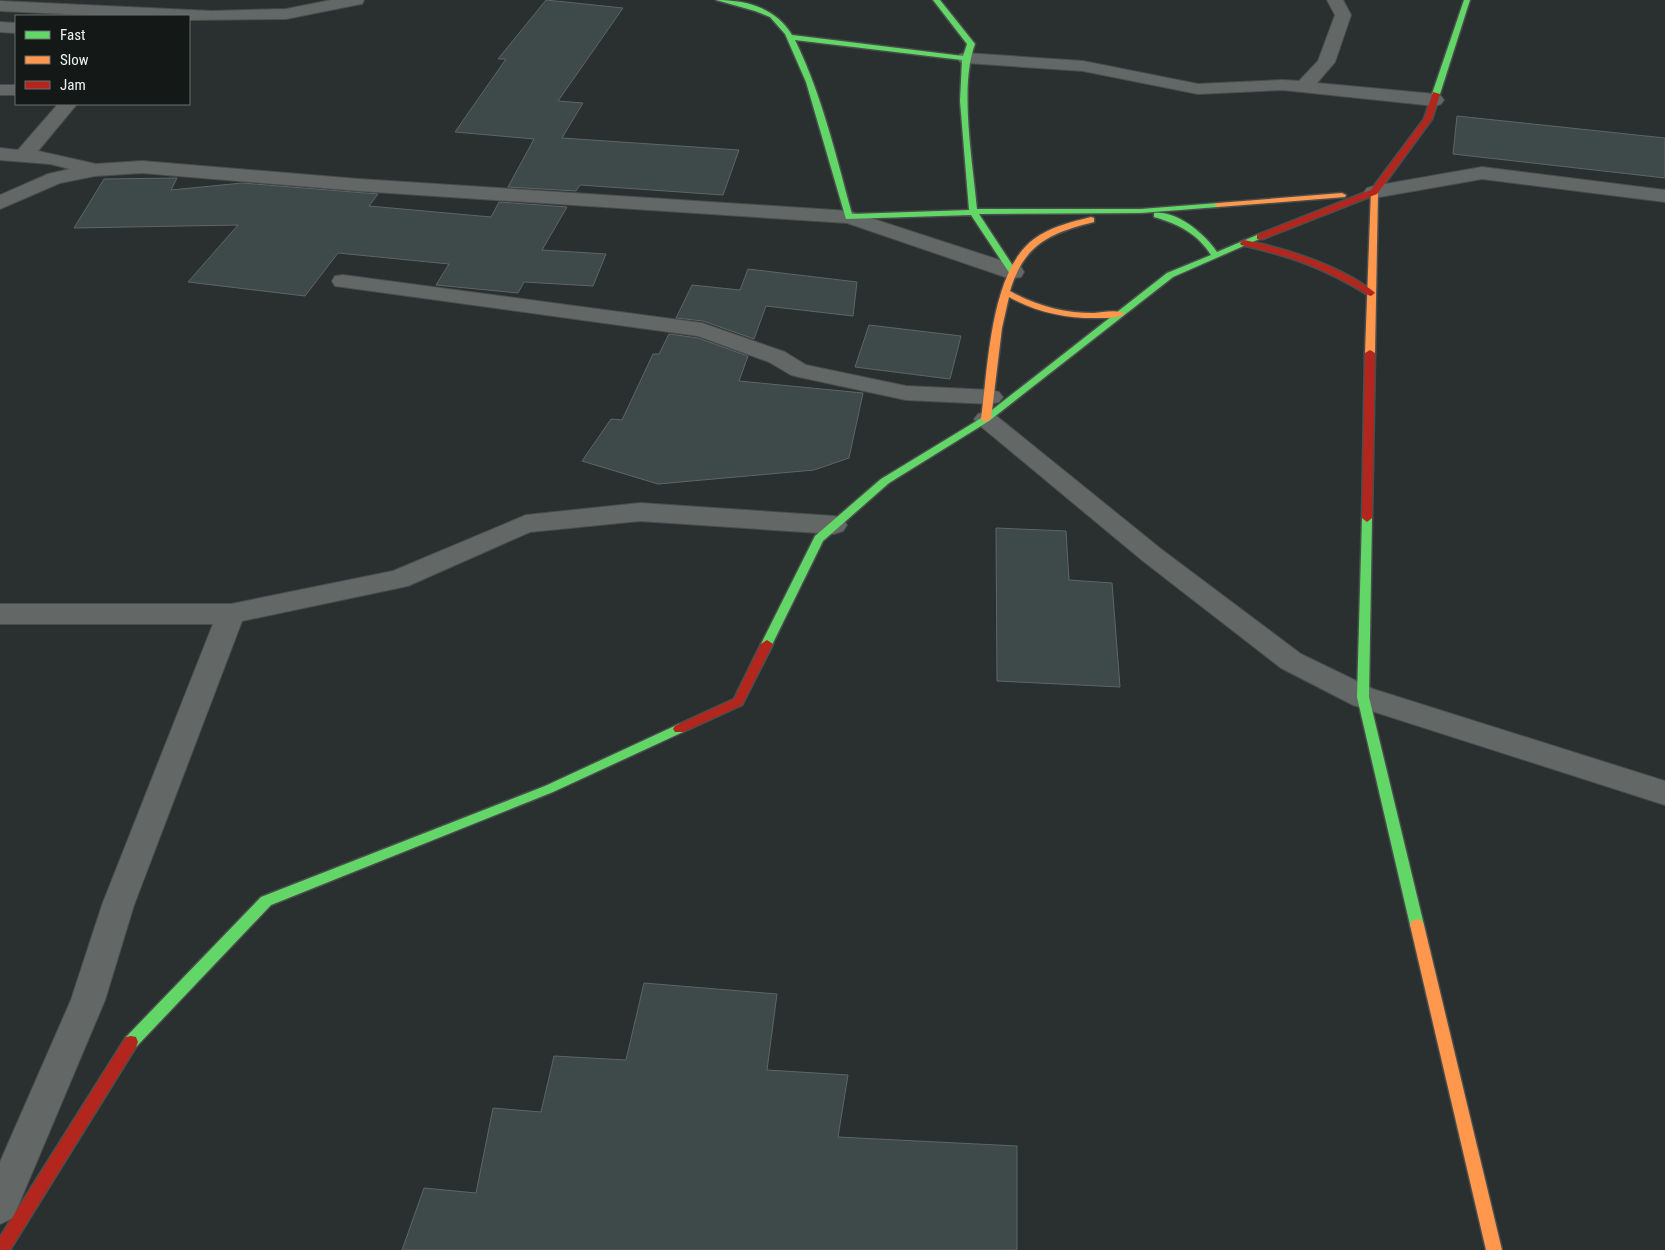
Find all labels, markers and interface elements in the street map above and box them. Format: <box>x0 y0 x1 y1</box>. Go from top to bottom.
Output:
legend <box>15 15 190 105</box>
text: Fast <box>60 26 85 44</box>
text: Slow <box>60 51 89 69</box>
text: Jam <box>60 76 86 94</box>

